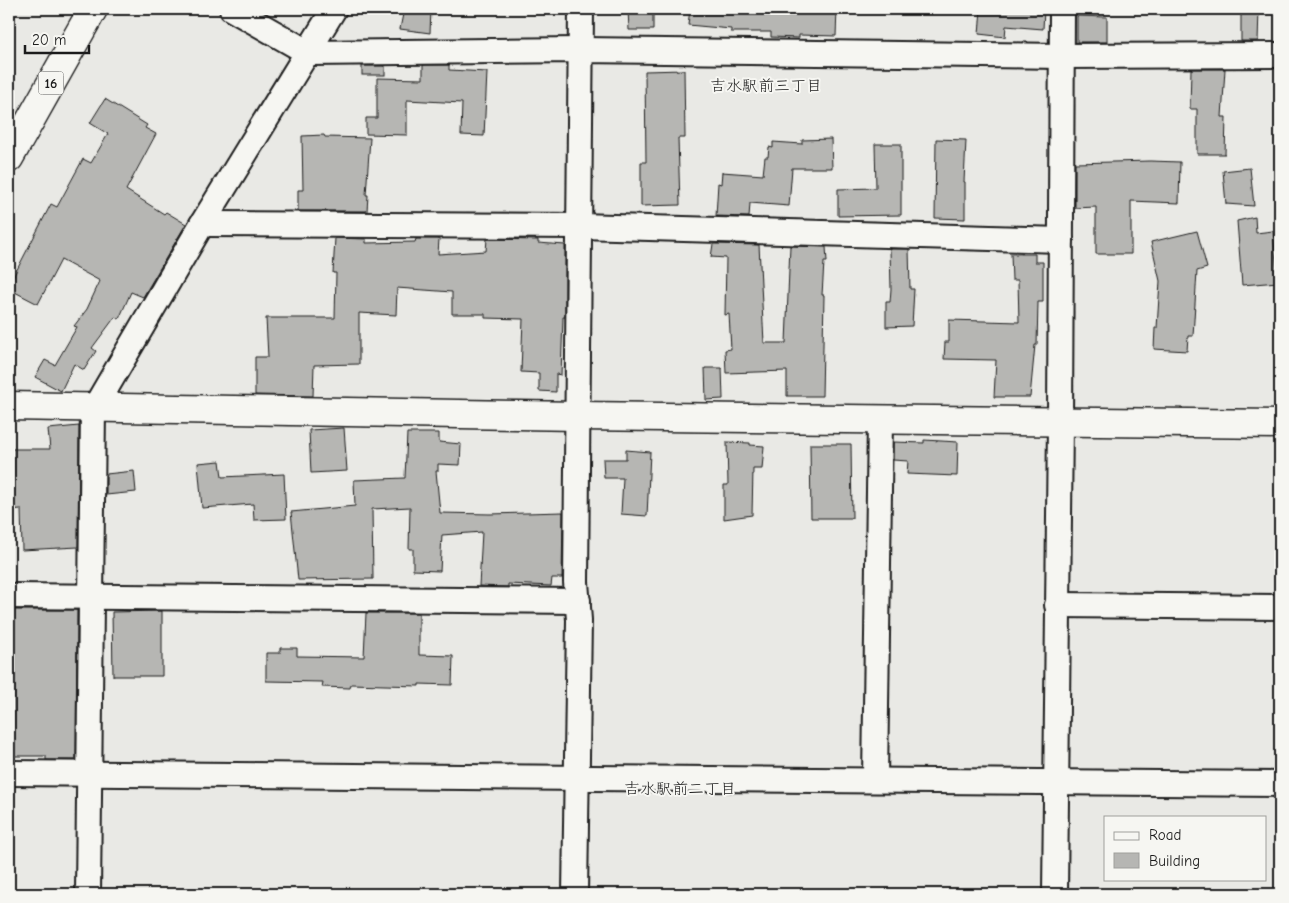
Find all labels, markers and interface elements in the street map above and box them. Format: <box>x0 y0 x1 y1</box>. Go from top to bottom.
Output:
scale bar <box>25 22 89 54</box>
text: 20 m <box>32 31 66 49</box>
road number: 16 <box>38 72 64 95</box>
district label: 吉水駅前三丁目 <box>710 77 822 95</box>
district label: 吉水駅前二丁目 <box>624 780 736 798</box>
legend <box>1104 816 1266 880</box>
text: Road <box>1149 826 1181 844</box>
text: Building <box>1149 852 1200 870</box>

